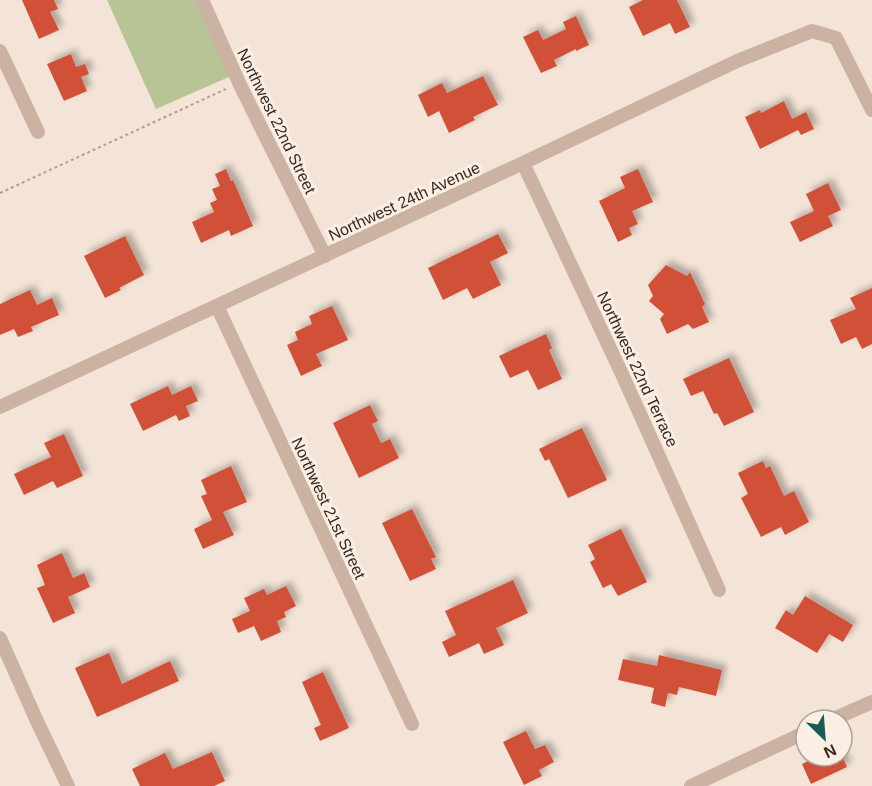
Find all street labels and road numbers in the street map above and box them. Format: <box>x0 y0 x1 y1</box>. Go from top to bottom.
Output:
street label: Northwest 22nd Street <box>234 46 319 197</box>
street label: Northwest 24th Avenue <box>326 159 483 244</box>
street label: Northwest 22nd Terrace <box>594 289 681 450</box>
street label: Northwest 21st Street <box>288 435 369 582</box>

